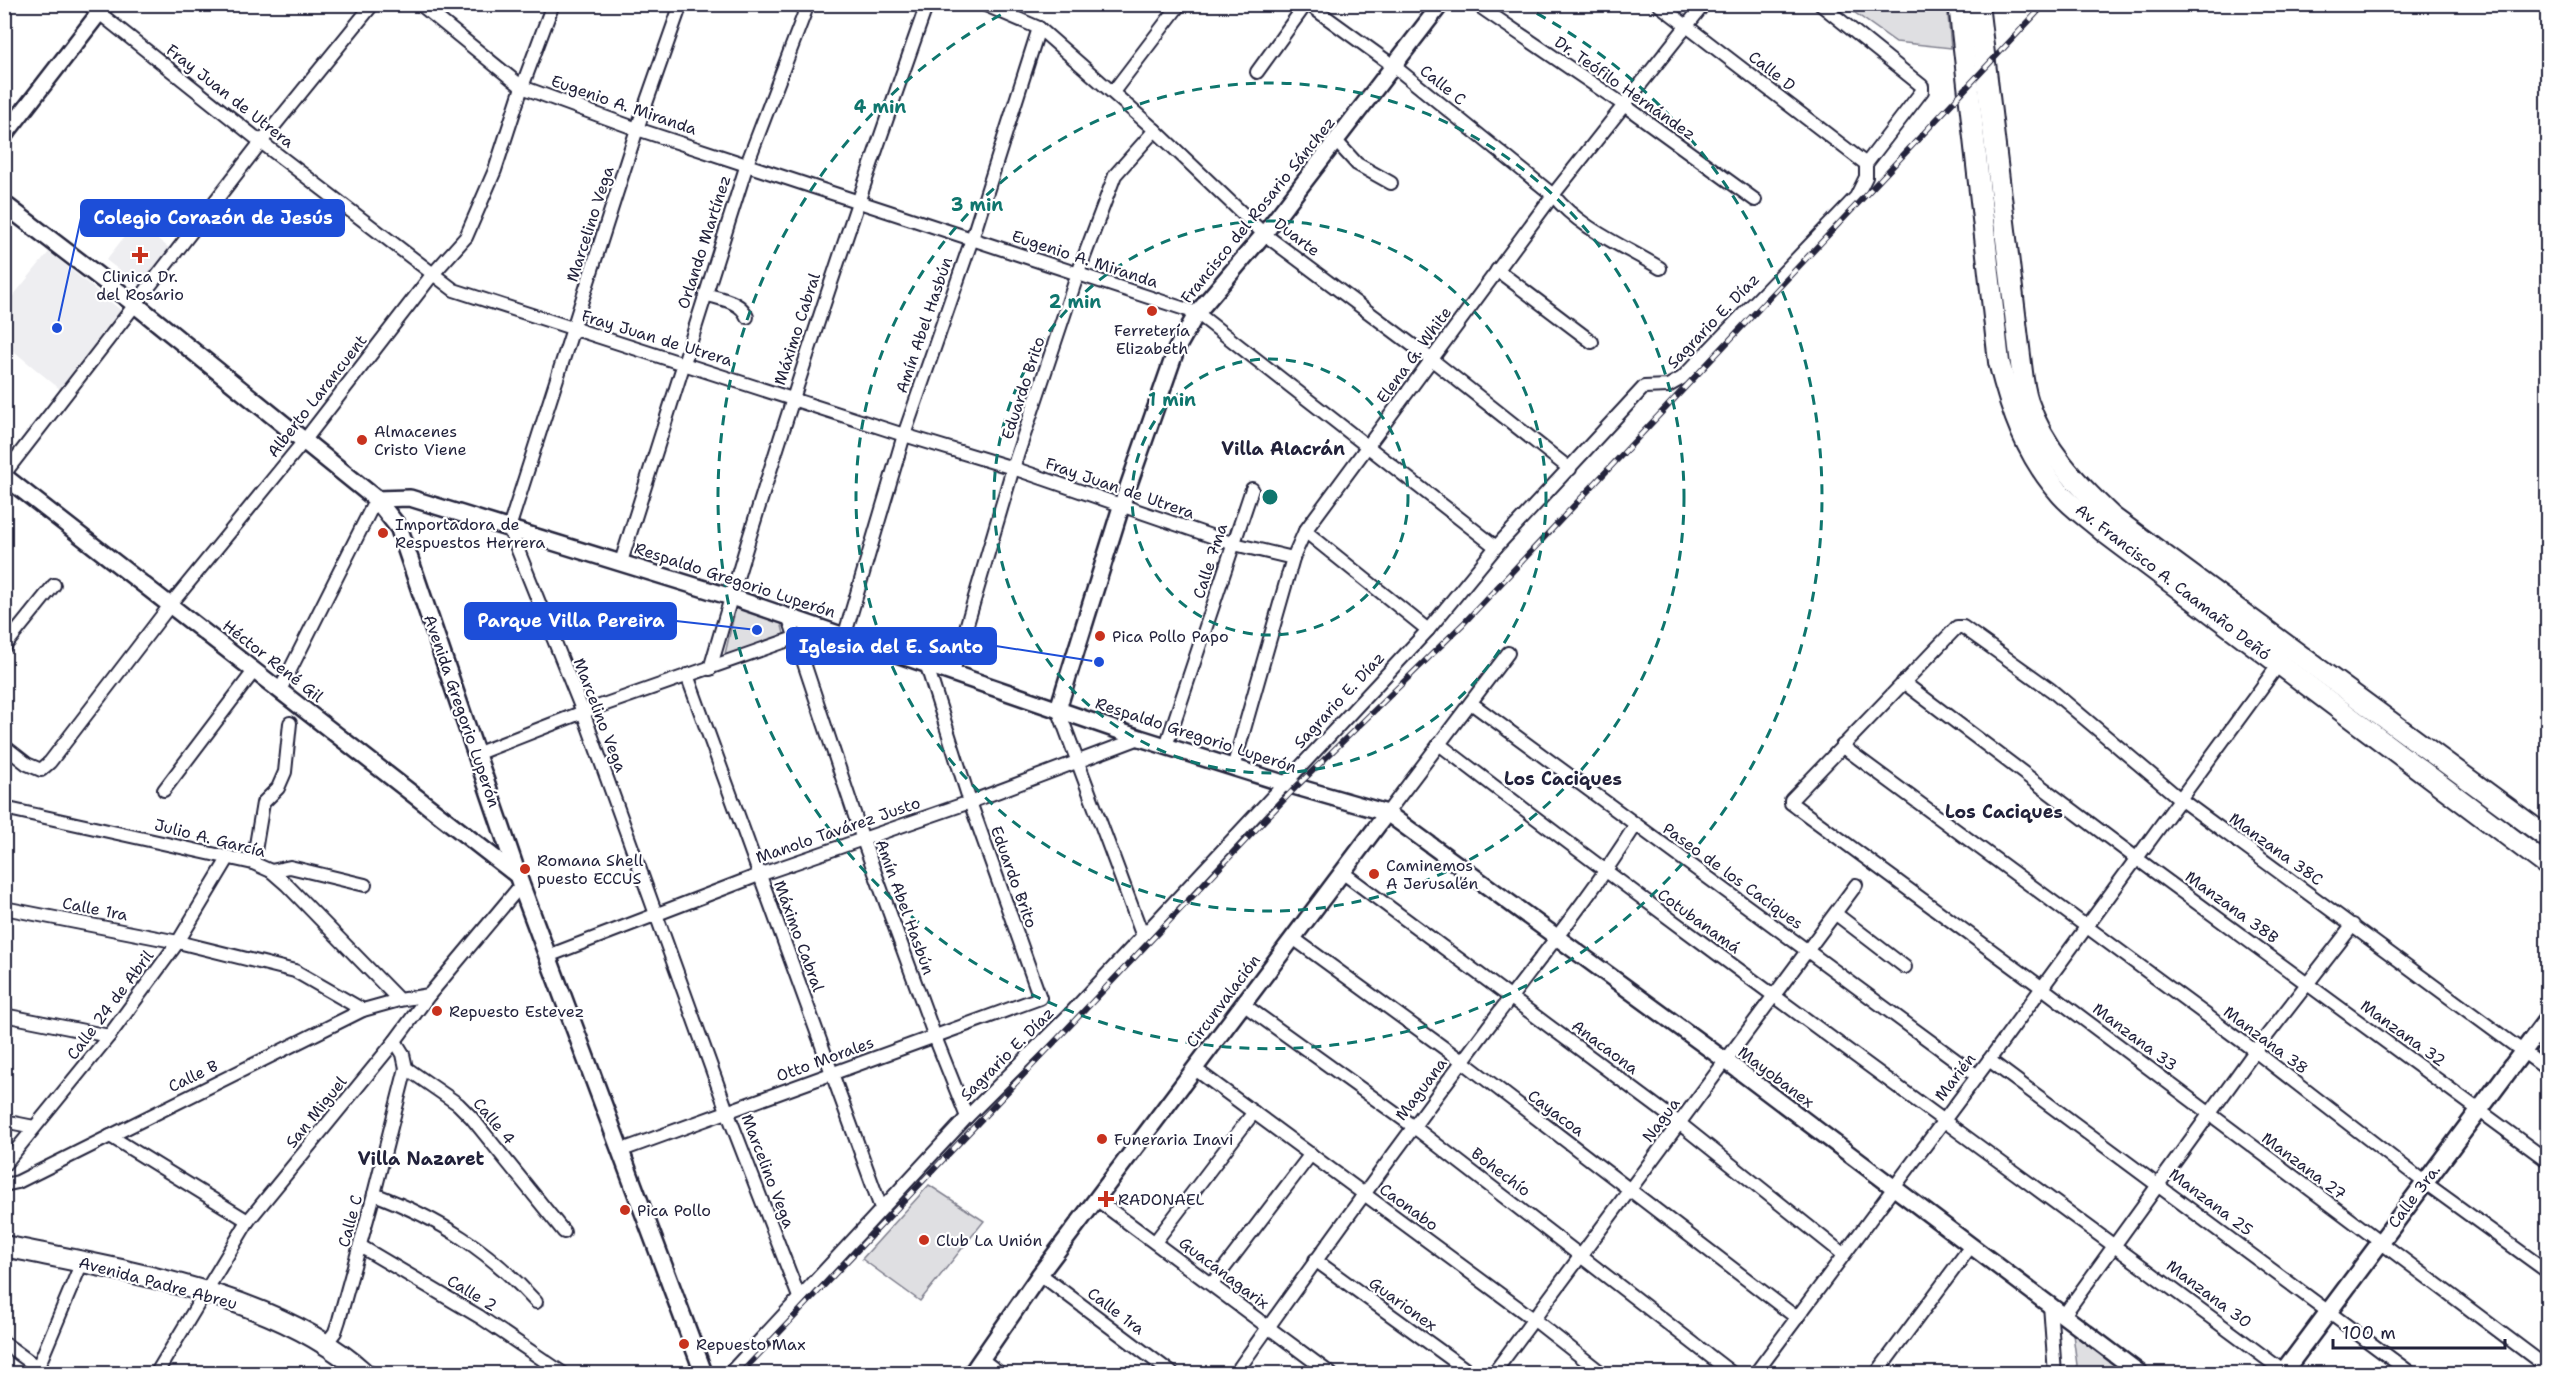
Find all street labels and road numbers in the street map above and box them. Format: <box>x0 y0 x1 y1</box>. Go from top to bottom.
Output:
street label: Dr. Teófilo Hernández <box>1550 31 1700 145</box>
street label: Fray Juan de Utrera <box>162 39 298 153</box>
street label: Calle D <box>1744 46 1800 96</box>
street label: Calle C <box>1416 60 1470 110</box>
street label: Eugenio A. Miranda <box>548 70 700 140</box>
street label: Francisco del Rosario Sánchez <box>1176 112 1340 308</box>
street label: Marcelino Vega <box>561 163 619 285</box>
street label: Orlando Martínez <box>672 172 736 312</box>
street label: Duarte <box>1270 213 1324 261</box>
street label: Eugenio A. Miranda <box>1009 225 1161 293</box>
street label: Amín Abel Hasbún <box>891 254 957 396</box>
street label: Sagrario E. Díaz <box>1662 269 1764 373</box>
street label: Máximo Cabral <box>769 270 825 388</box>
street label: Elena G. White <box>1372 303 1456 407</box>
street label: Fray Juan de Utrera <box>579 305 735 371</box>
street label: Alberto Larancuent <box>263 330 371 462</box>
street label: Eduardo Brito <box>996 334 1050 442</box>
street label: Fray Juan de Utrera <box>1043 453 1198 523</box>
street label: Av. Francisco A. Caamaño Deñó <box>2071 499 2275 665</box>
street label: Calle 7ma <box>1188 521 1232 601</box>
street label: Respaldo Gregorio Luperón <box>632 538 838 623</box>
street label: Avenida Gregorio Luperón <box>419 612 505 810</box>
street label: Héctor René Gil <box>218 615 328 707</box>
street label: Sagrario E. Díaz <box>1289 647 1389 753</box>
street label: Marcelino Vega <box>569 655 631 775</box>
street label: Respaldo Gregorio Luperón <box>1093 693 1299 778</box>
street label: Manolo Tavárez Justo <box>753 792 923 868</box>
street label: Manzana 38C <box>2225 808 2327 890</box>
street label: Julio A. García <box>152 814 268 862</box>
street label: Paseo de los Caciques <box>1659 818 1807 934</box>
street label: Eduardo Brito <box>986 823 1042 931</box>
street label: Amín Abel Hasbún <box>871 836 939 978</box>
street label: Manzana 38B <box>2181 866 2283 948</box>
street label: Máximo Cabral <box>769 877 829 995</box>
street label: Cotubanamá <box>1653 884 1745 958</box>
street label: Calle 1ra <box>61 892 130 926</box>
street label: Calle 24 de Abril <box>62 946 158 1064</box>
street label: Circunvalación <box>1181 950 1265 1052</box>
street label: Manzana 32 <box>2356 995 2450 1071</box>
street label: Manzana 33 <box>2089 998 2181 1076</box>
street label: Manzana 38 <box>2219 1001 2313 1079</box>
street label: Sagrario E. Díaz <box>956 1003 1058 1105</box>
street label: Anacaona <box>1567 1015 1643 1079</box>
street label: Otto Morales <box>773 1032 877 1086</box>
street label: Mayobanex <box>1734 1041 1818 1113</box>
street label: Marién <box>1930 1049 1980 1105</box>
street label: Maguana <box>1390 1053 1452 1125</box>
street label: Calle B <box>165 1055 221 1097</box>
street label: San Miguel <box>281 1072 351 1152</box>
street label: Cayacoa <box>1524 1085 1589 1141</box>
street label: Calle 4 <box>468 1093 520 1149</box>
street label: Nagua <box>1637 1093 1685 1146</box>
street label: Marcelino Vega <box>737 1111 799 1231</box>
street label: Manzana 27 <box>2258 1127 2350 1205</box>
street label: Bohechío <box>1467 1143 1535 1201</box>
street label: Calle 3ra. <box>2383 1160 2445 1232</box>
street label: Manzana 25 <box>2165 1164 2257 1240</box>
street label: Caonabo <box>1375 1179 1443 1235</box>
street label: Calle C <box>333 1192 367 1249</box>
street label: Guacanagarix <box>1175 1232 1273 1314</box>
street label: Avenida Padre Abreu <box>76 1252 240 1314</box>
street label: Manzana 30 <box>2162 1255 2256 1333</box>
street label: Calle 2 <box>443 1270 501 1316</box>
street label: Guarionex <box>1365 1272 1441 1336</box>
street label: Calle 1ra <box>1083 1283 1149 1339</box>

